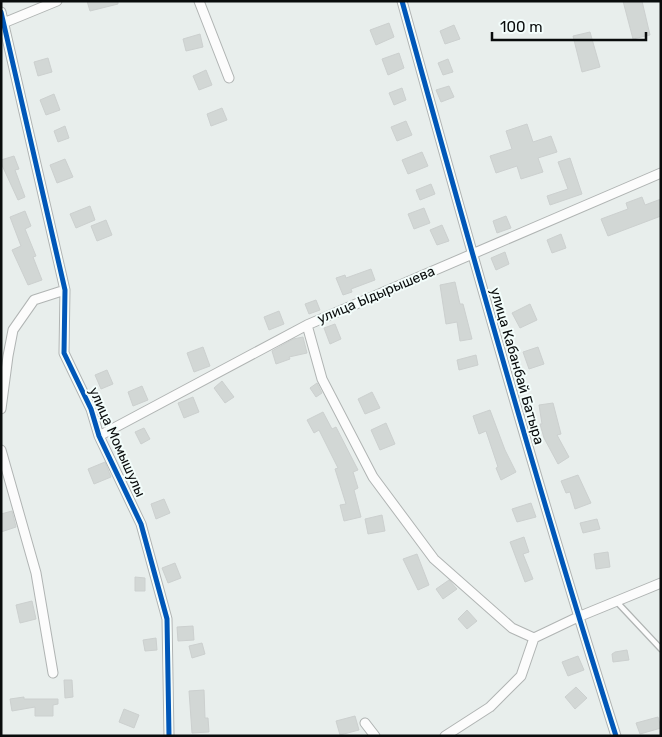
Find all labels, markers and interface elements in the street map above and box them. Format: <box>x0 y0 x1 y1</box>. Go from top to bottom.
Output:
scale bar <box>492 10 646 42</box>
text: 100 m <box>500 18 542 36</box>
street label: улица Ыдырышева <box>315 263 437 327</box>
street label: улица Кабанбай Батыра <box>486 286 548 446</box>
street label: улица Момышулы <box>85 384 149 500</box>

